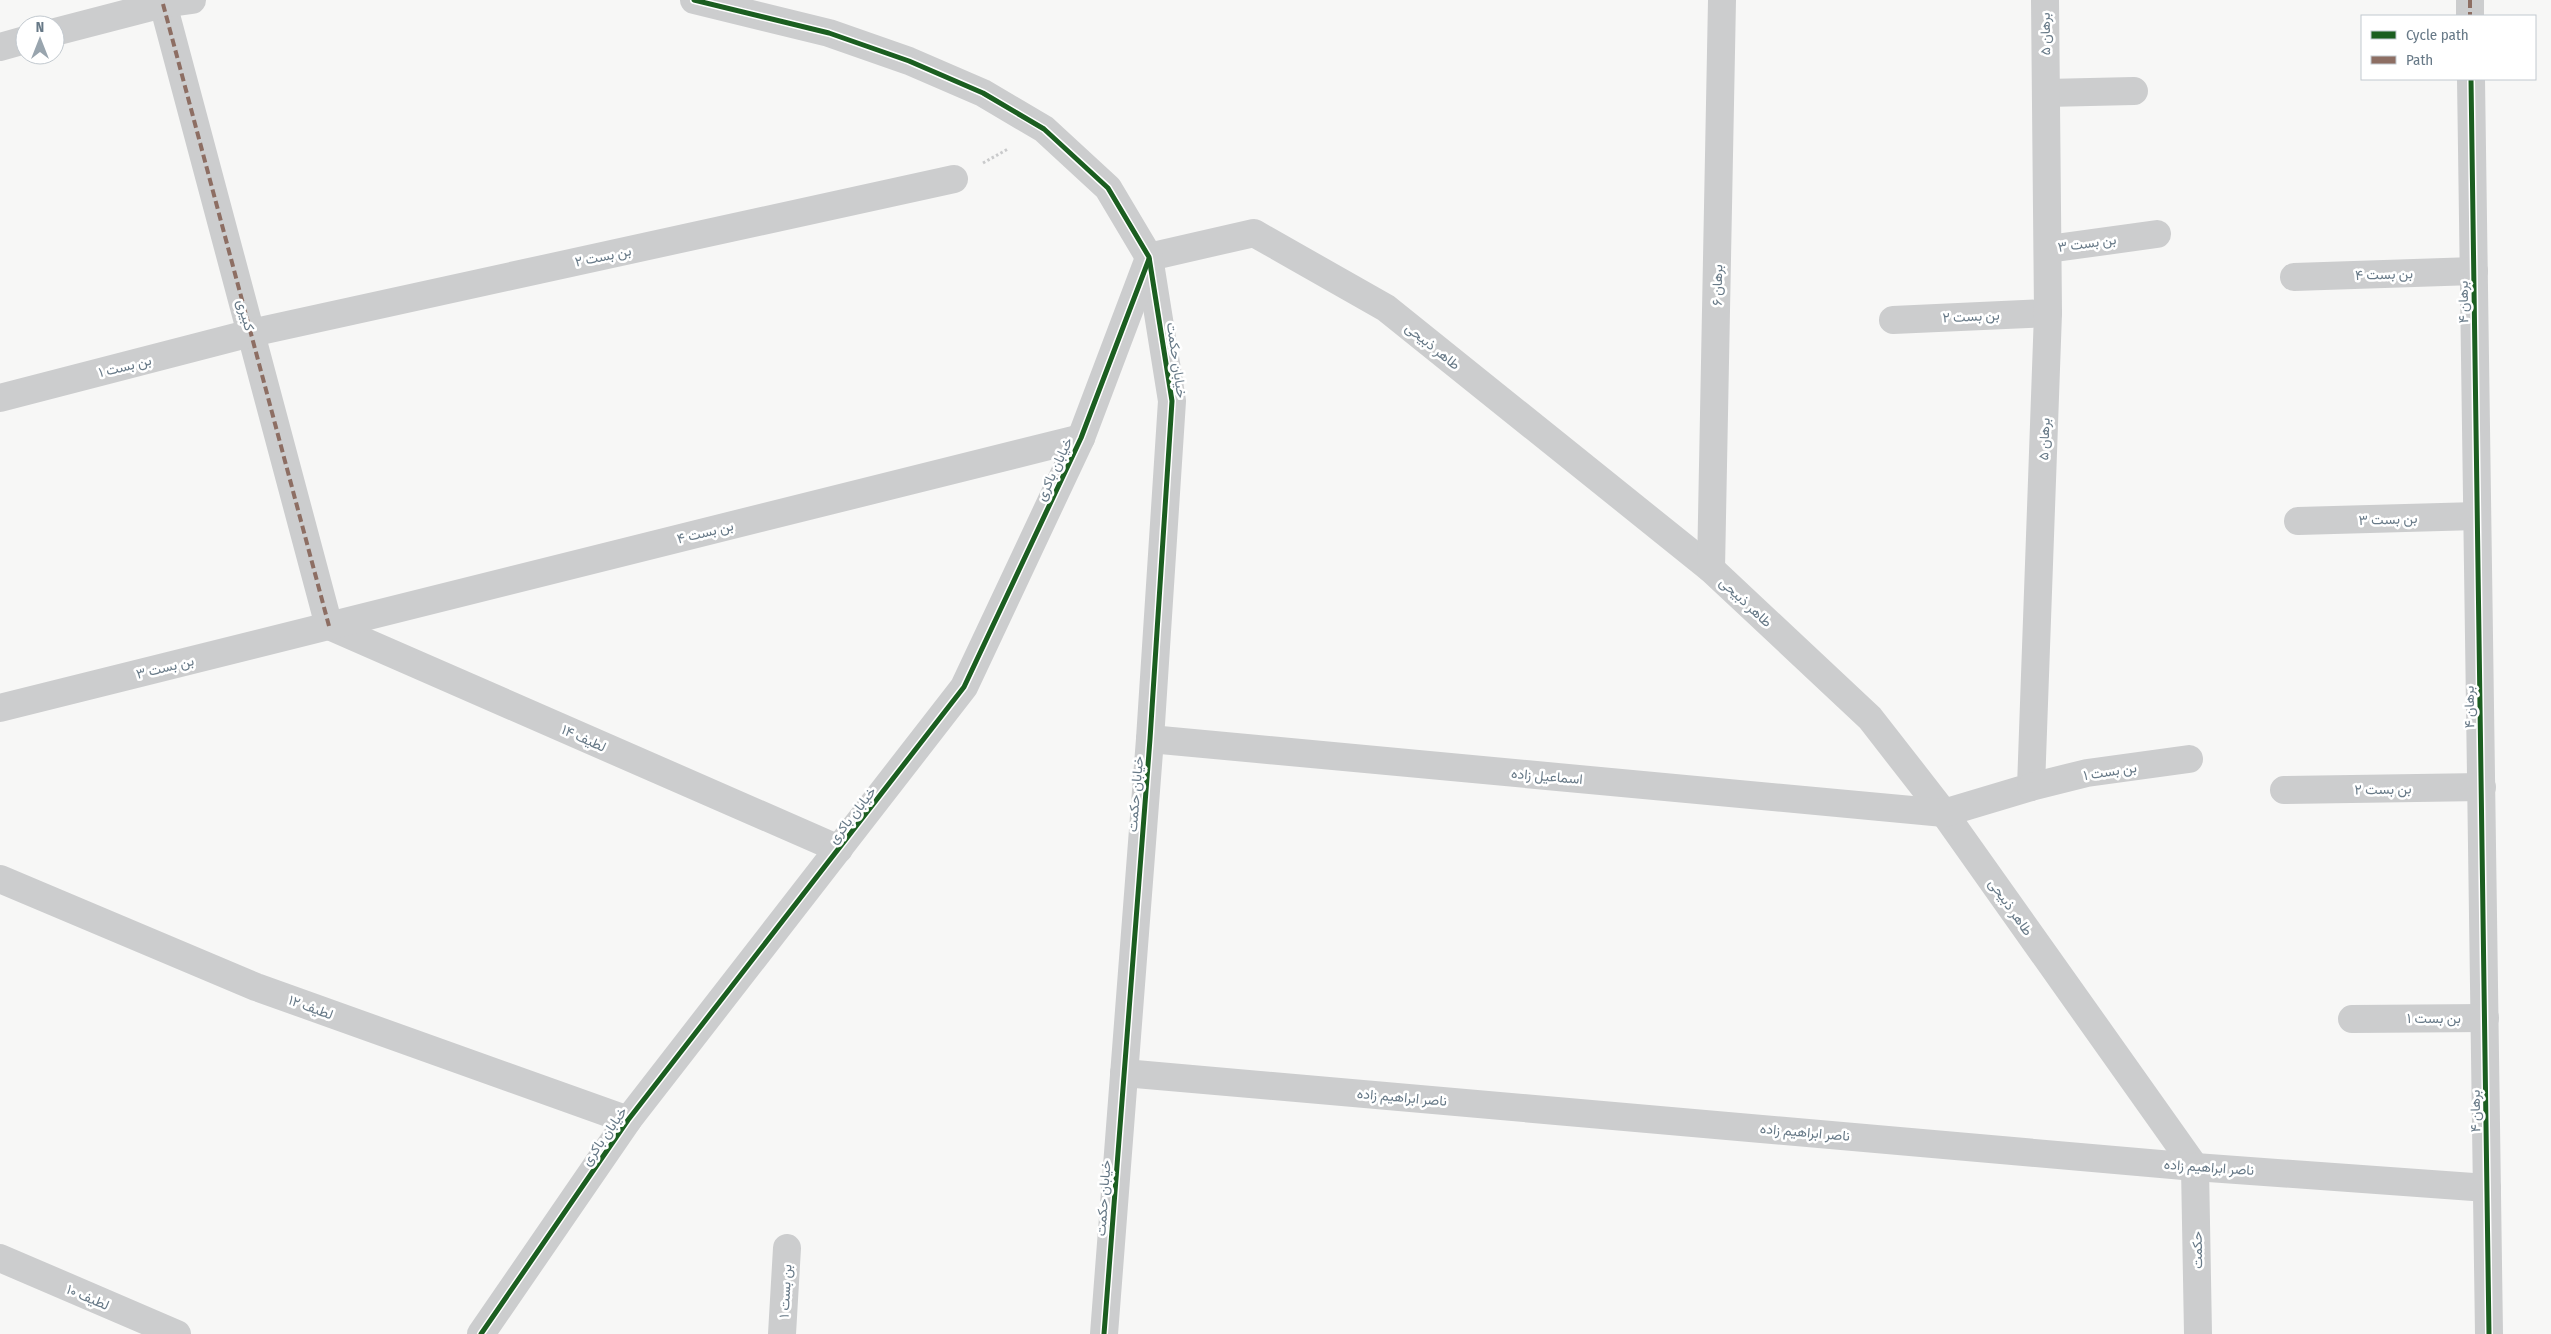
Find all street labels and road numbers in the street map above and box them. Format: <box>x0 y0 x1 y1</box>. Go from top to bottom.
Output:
street label: برهان ۵ <box>2037 12 2054 56</box>
street label: بن بست ۳ <box>2057 231 2117 256</box>
street label: بن بست ۲ <box>573 242 633 271</box>
street label: برهان ۶ <box>1709 264 1726 306</box>
street label: بن بست ۴ <box>2355 265 2413 284</box>
street label: برهان ۴ <box>2455 281 2472 323</box>
street label: کبیری <box>233 298 258 333</box>
street label: بن بست ۲ <box>1942 307 2000 326</box>
street label: طاهر ذبیحی <box>1402 319 1464 374</box>
street label: خیابان حکمت <box>1163 321 1190 399</box>
street label: بن بست ۱ <box>97 352 153 381</box>
street label: برهان ۵ <box>2035 417 2054 461</box>
street label: خیابان باکری <box>1032 435 1077 504</box>
street label: بن بست ۳ <box>2358 510 2418 529</box>
street label: بن بست ۴ <box>675 517 735 548</box>
street label: طاهر ذبیحی <box>1716 574 1775 631</box>
street label: بن بست ۳ <box>134 652 196 683</box>
street label: برهان ۴ <box>2461 686 2478 728</box>
street label: لطیف ۱۴ <box>559 721 609 756</box>
street label: خیابان حکمت <box>1124 755 1147 833</box>
street label: بن بست ۱ <box>2082 759 2138 784</box>
street label: اسماعیل زاده <box>1510 765 1583 788</box>
street label: بن بست ۲ <box>2354 781 2412 798</box>
street label: خیابان باکری <box>825 783 880 847</box>
street label: طاهر ذبیحی <box>1985 875 2036 939</box>
street label: لطیف ۱۲ <box>286 992 335 1023</box>
street label: بن بست ۱ <box>2407 1010 2461 1027</box>
street label: ناصر ابراهیم زاده <box>1356 1085 1448 1110</box>
street label: برهان ۴ <box>2467 1090 2484 1132</box>
street label: خیابان باکری <box>578 1104 631 1169</box>
street label: ناصر ابراهیم زاده <box>1759 1120 1851 1145</box>
street label: ناصر ابراهیم زاده <box>2163 1156 2255 1179</box>
street label: خیابان حکمت <box>1092 1159 1115 1237</box>
street label: حکمت <box>2189 1231 2206 1269</box>
street label: بن بست ۱ <box>776 1264 795 1318</box>
street label: لطیف ۱۰ <box>64 1281 112 1314</box>

